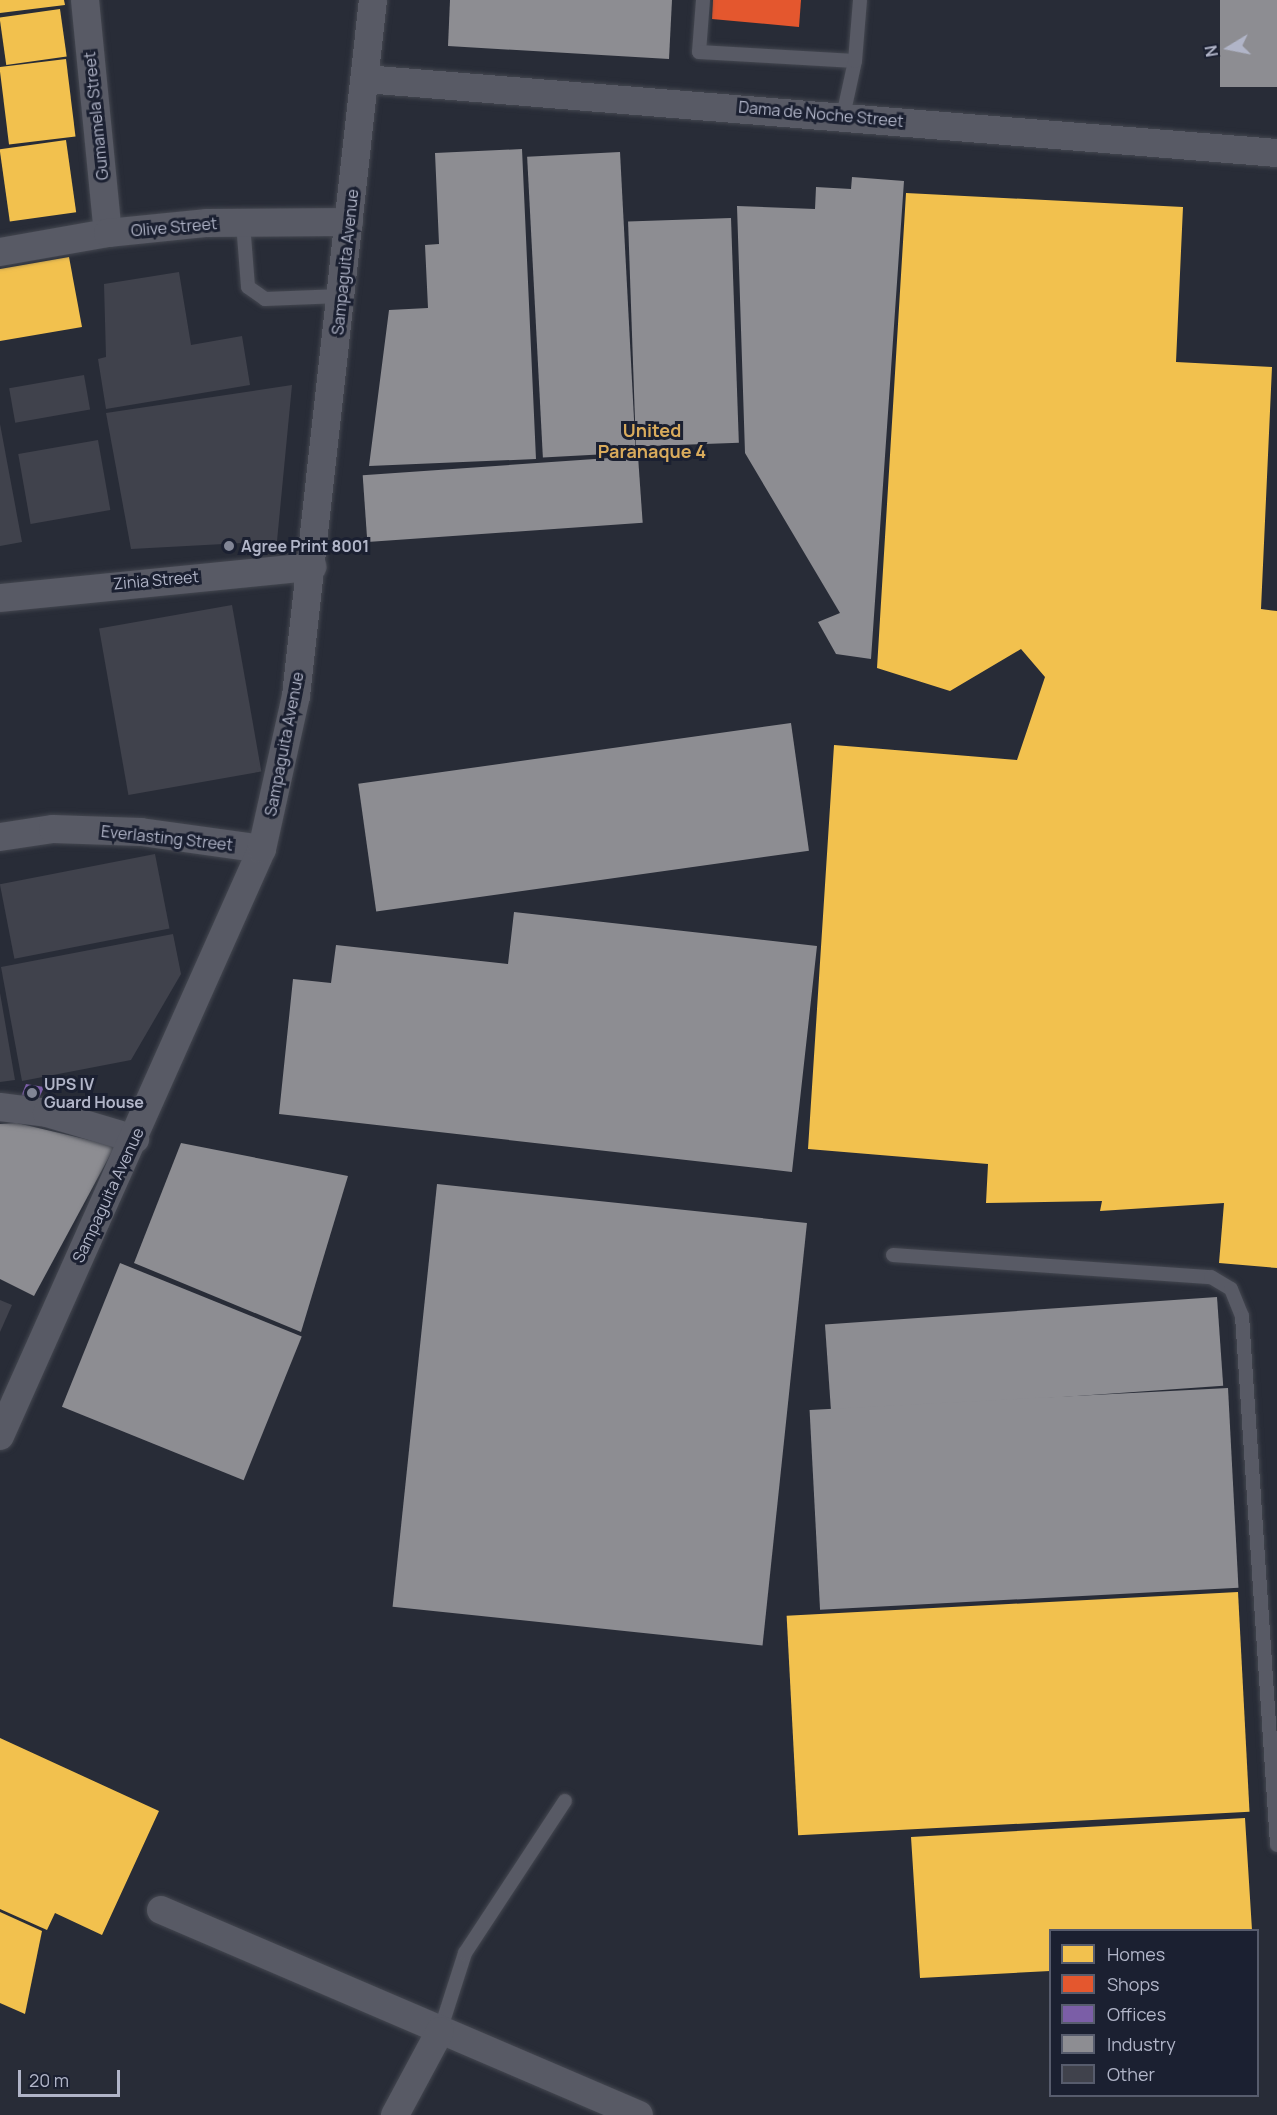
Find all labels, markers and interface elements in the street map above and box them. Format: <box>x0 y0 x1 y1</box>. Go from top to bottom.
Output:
north arrow <box>1199 18 1259 78</box>
text: N <box>1199 44 1223 59</box>
street label: Gumamela Street <box>80 51 112 181</box>
street label: Dama de Noche Street <box>738 97 904 131</box>
street label: Sampaguita Avenue <box>328 188 362 336</box>
street label: Olive Street <box>130 214 218 240</box>
district label: United Paranaque 4 <box>598 420 706 462</box>
place label: Agree Print 8001 <box>241 536 369 556</box>
marker: Agree Print 8001 <box>222 539 236 553</box>
street label: Zinia Street <box>112 567 200 593</box>
street label: Sampaguita Avenue <box>261 670 307 818</box>
street label: Everlasting Street <box>100 822 234 854</box>
place label: UPS IV Guard House <box>44 1074 144 1112</box>
marker: UPS IV Guard House <box>25 1086 39 1100</box>
street label: Sampaguita Avenue <box>68 1124 148 1266</box>
legend <box>1049 1929 1259 2097</box>
text: Homes <box>1107 1942 1165 1966</box>
text: Shops <box>1107 1972 1159 1996</box>
text: Offices <box>1107 2002 1166 2026</box>
text: Industry <box>1107 2032 1176 2056</box>
scale bar <box>21 2058 123 2096</box>
text: Other <box>1107 2062 1155 2086</box>
text: 20 m <box>29 2068 69 2092</box>

